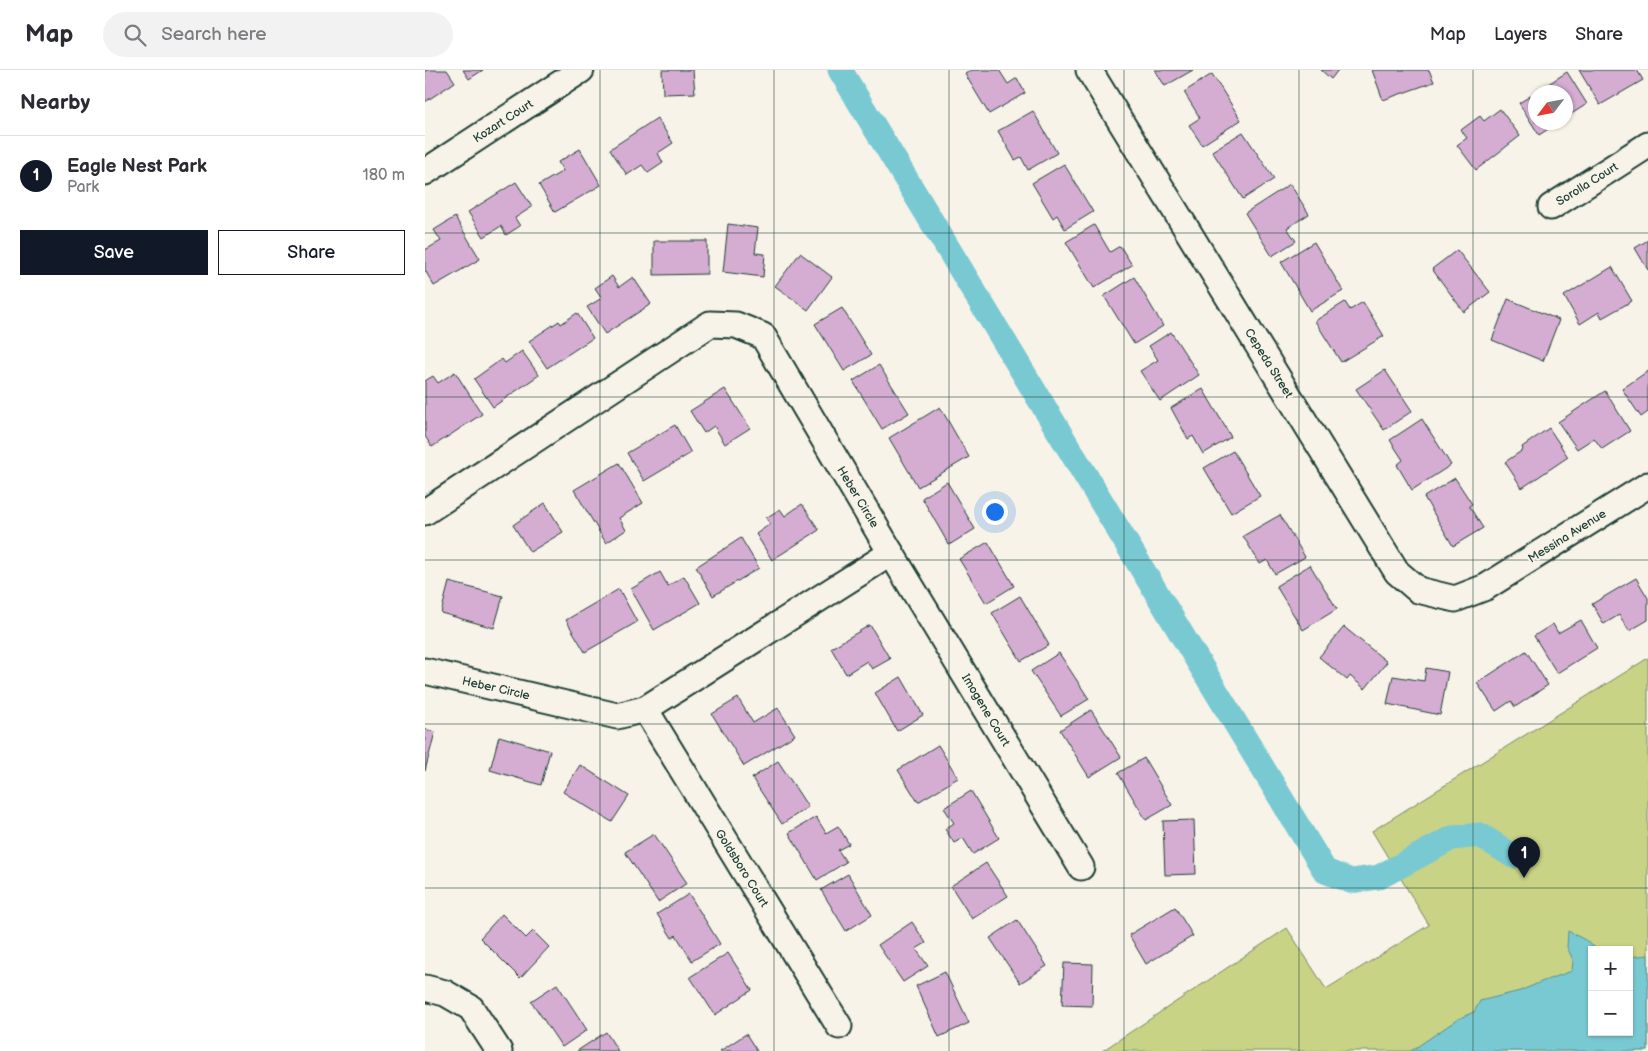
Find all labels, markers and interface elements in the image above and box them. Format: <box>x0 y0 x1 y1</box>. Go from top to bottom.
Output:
search box <box>103 12 453 57</box>
text: Map <box>25 20 73 49</box>
icon: search <box>121 21 149 49</box>
text: Search here <box>161 23 267 46</box>
text: Map <box>1430 24 1466 45</box>
text: Layers <box>1494 24 1547 45</box>
text: Share <box>1575 24 1623 45</box>
north arrow <box>1528 85 1573 130</box>
text: Nearby <box>20 90 90 115</box>
street label: Kozart Court <box>471 96 536 146</box>
text: Eagle Nest Park <box>67 155 207 178</box>
street label: Sorolla Court <box>1553 159 1621 209</box>
text: 1 <box>33 166 39 185</box>
text: 180 m <box>363 166 405 185</box>
text: Park <box>67 178 99 197</box>
button: Save <box>20 230 208 275</box>
button: Share <box>218 230 405 275</box>
street label: Cepeda Street <box>1241 326 1296 401</box>
street label: Heber Circle <box>833 464 882 531</box>
your location <box>982 499 1008 525</box>
street label: Messina Avenue <box>1525 506 1609 566</box>
street label: Imogene Court <box>958 671 1013 749</box>
street label: Heber Circle <box>461 673 531 704</box>
street label: Goldsboro Court <box>712 827 772 910</box>
pin: 1 <box>1508 837 1540 878</box>
map controls <box>1588 946 1633 1036</box>
button: + <box>1588 946 1633 991</box>
button: − <box>1588 991 1633 1036</box>

